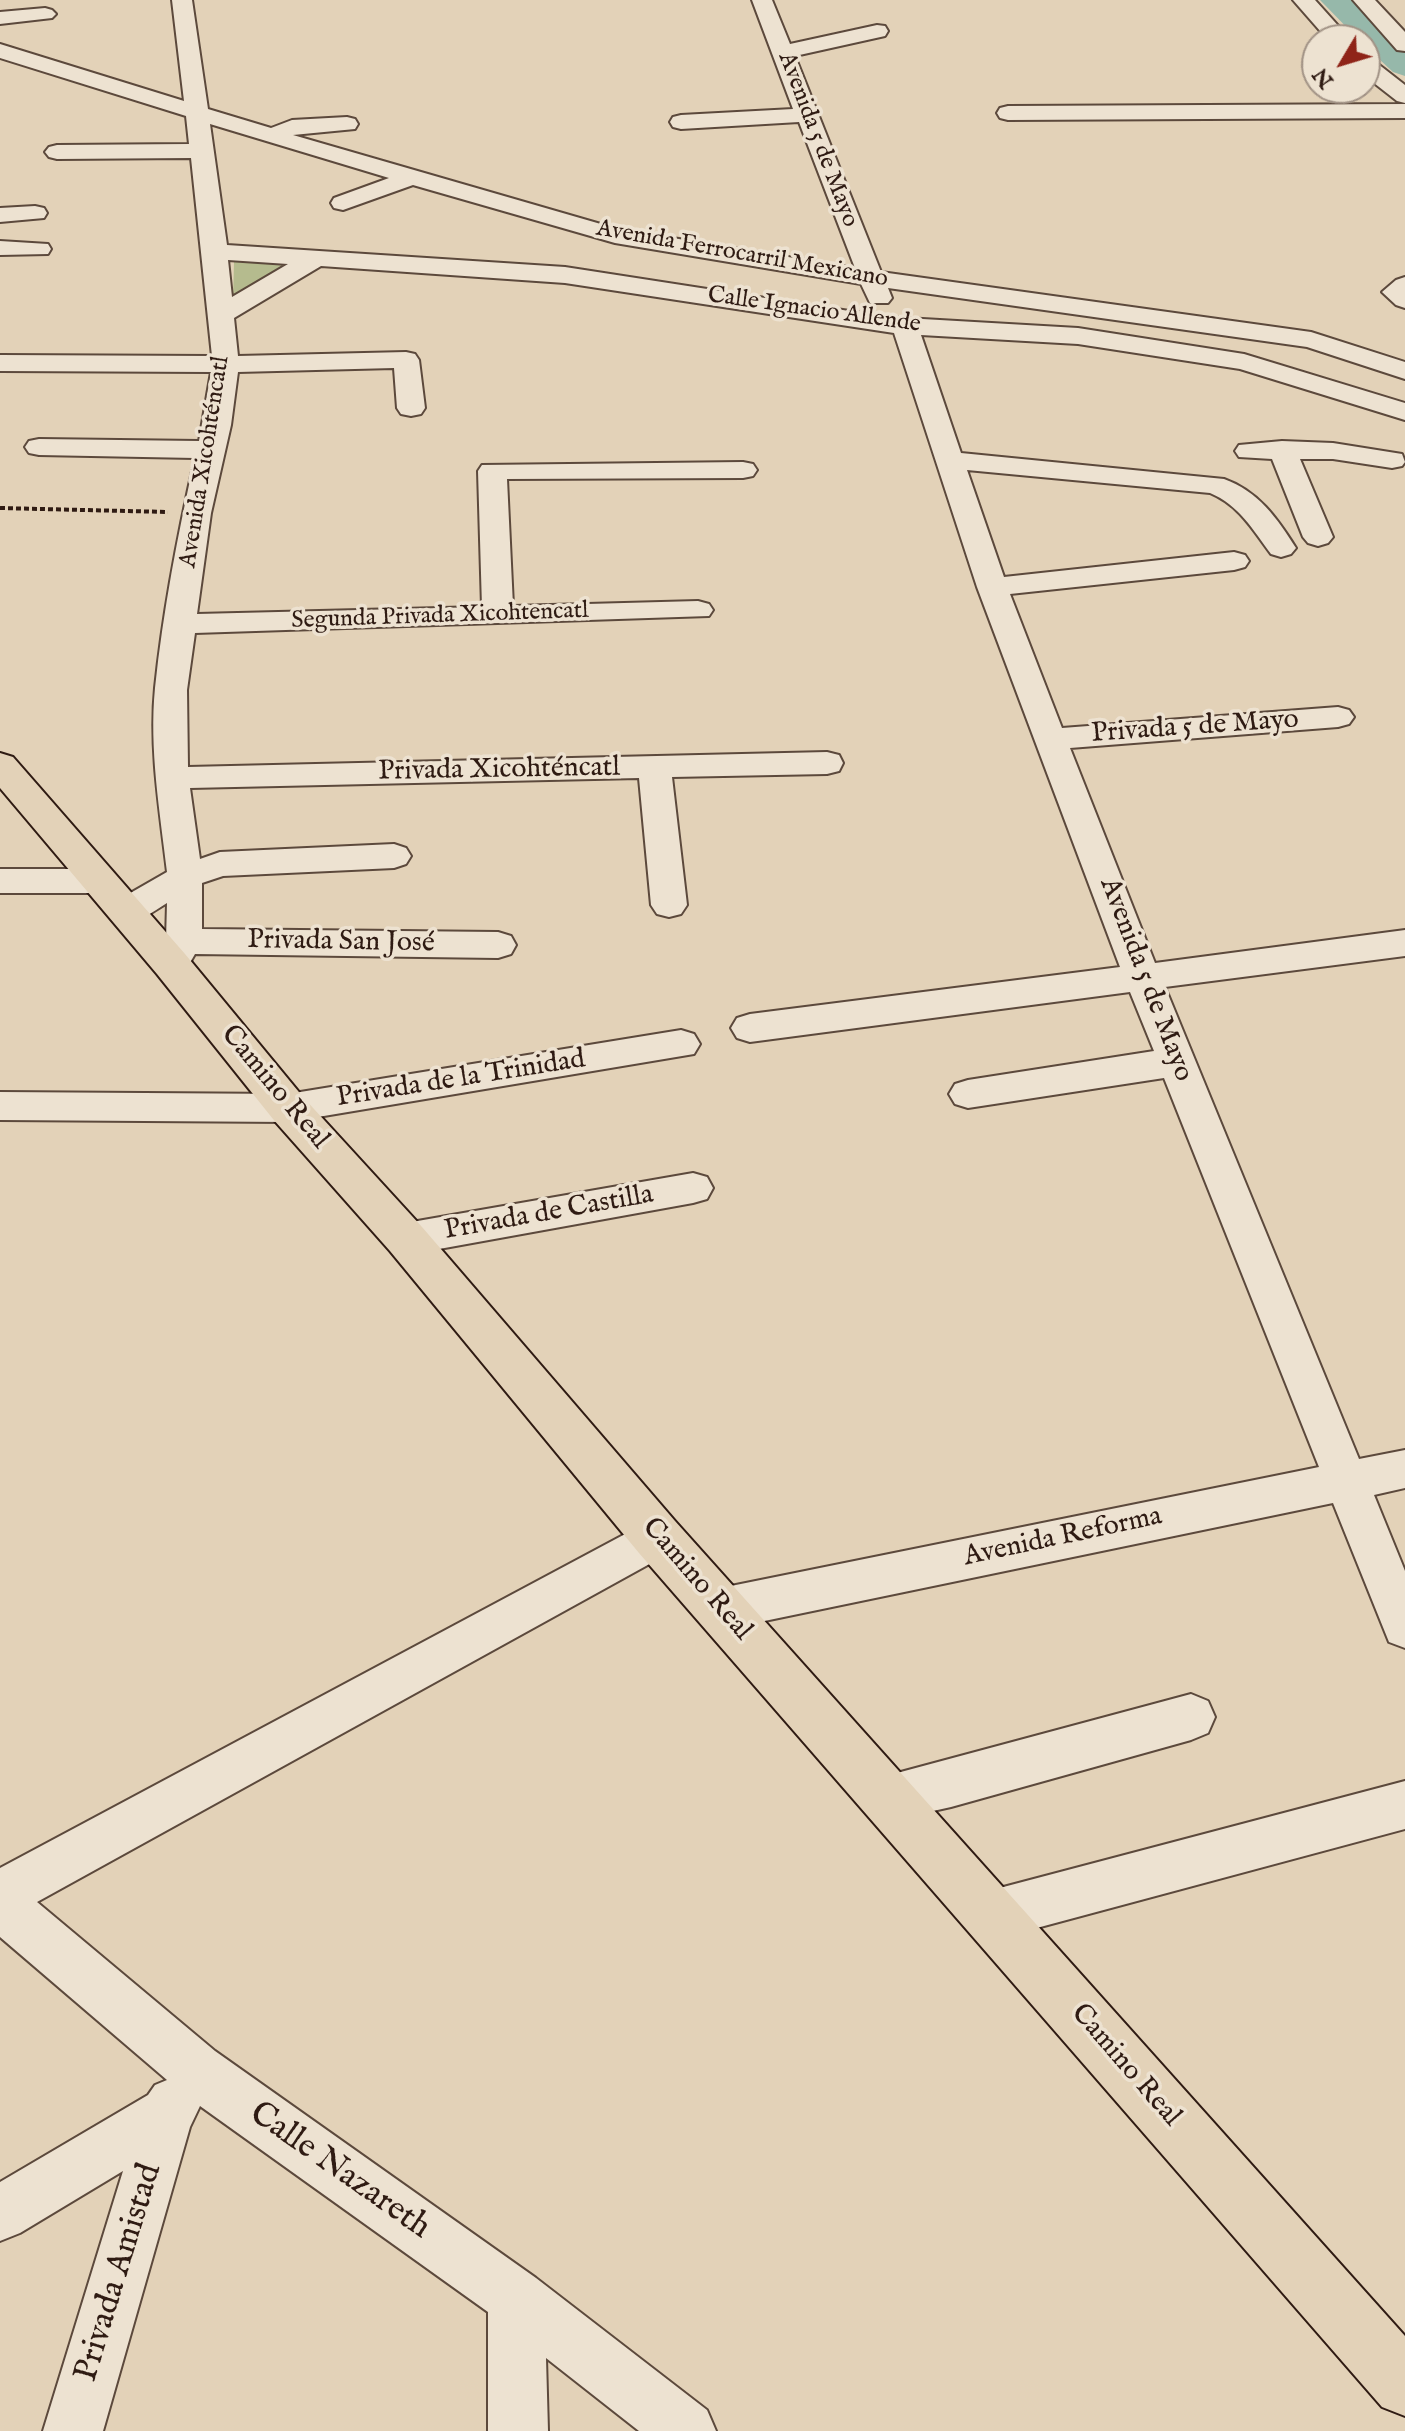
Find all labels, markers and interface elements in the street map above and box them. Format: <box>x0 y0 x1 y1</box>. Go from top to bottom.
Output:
north arrow <box>1301 24 1381 104</box>
street label: Avenida 5 de Mayo <box>770 49 864 231</box>
text: N <box>1307 61 1341 94</box>
street label: Avenida Ferrocarril Mexicano <box>594 215 890 295</box>
street label: Calle Ignacio Allende <box>706 282 922 340</box>
street label: Avenida Xicohténcatl <box>175 354 237 570</box>
street label: Segunda Privada Xicohtencatl <box>291 597 589 637</box>
street label: Privada 5 de Mayo <box>1090 704 1300 752</box>
street label: Privada Xicohténcatl <box>378 752 620 790</box>
street label: Avenida 5 de Mayo <box>1091 873 1199 1087</box>
street label: Privada San José <box>247 925 435 961</box>
street label: Camino Real <box>213 1019 335 1157</box>
street label: Privada de la Trinidad <box>334 1044 588 1116</box>
street label: Privada de Castilla <box>442 1179 656 1249</box>
street label: Avenida Reforma <box>961 1501 1165 1575</box>
street label: Camino Real <box>634 1512 758 1648</box>
street label: Camino Real <box>1063 1998 1187 2134</box>
street label: Calle Nazareth <box>240 2095 438 2249</box>
street label: Privada Amistad <box>67 2159 173 2387</box>

